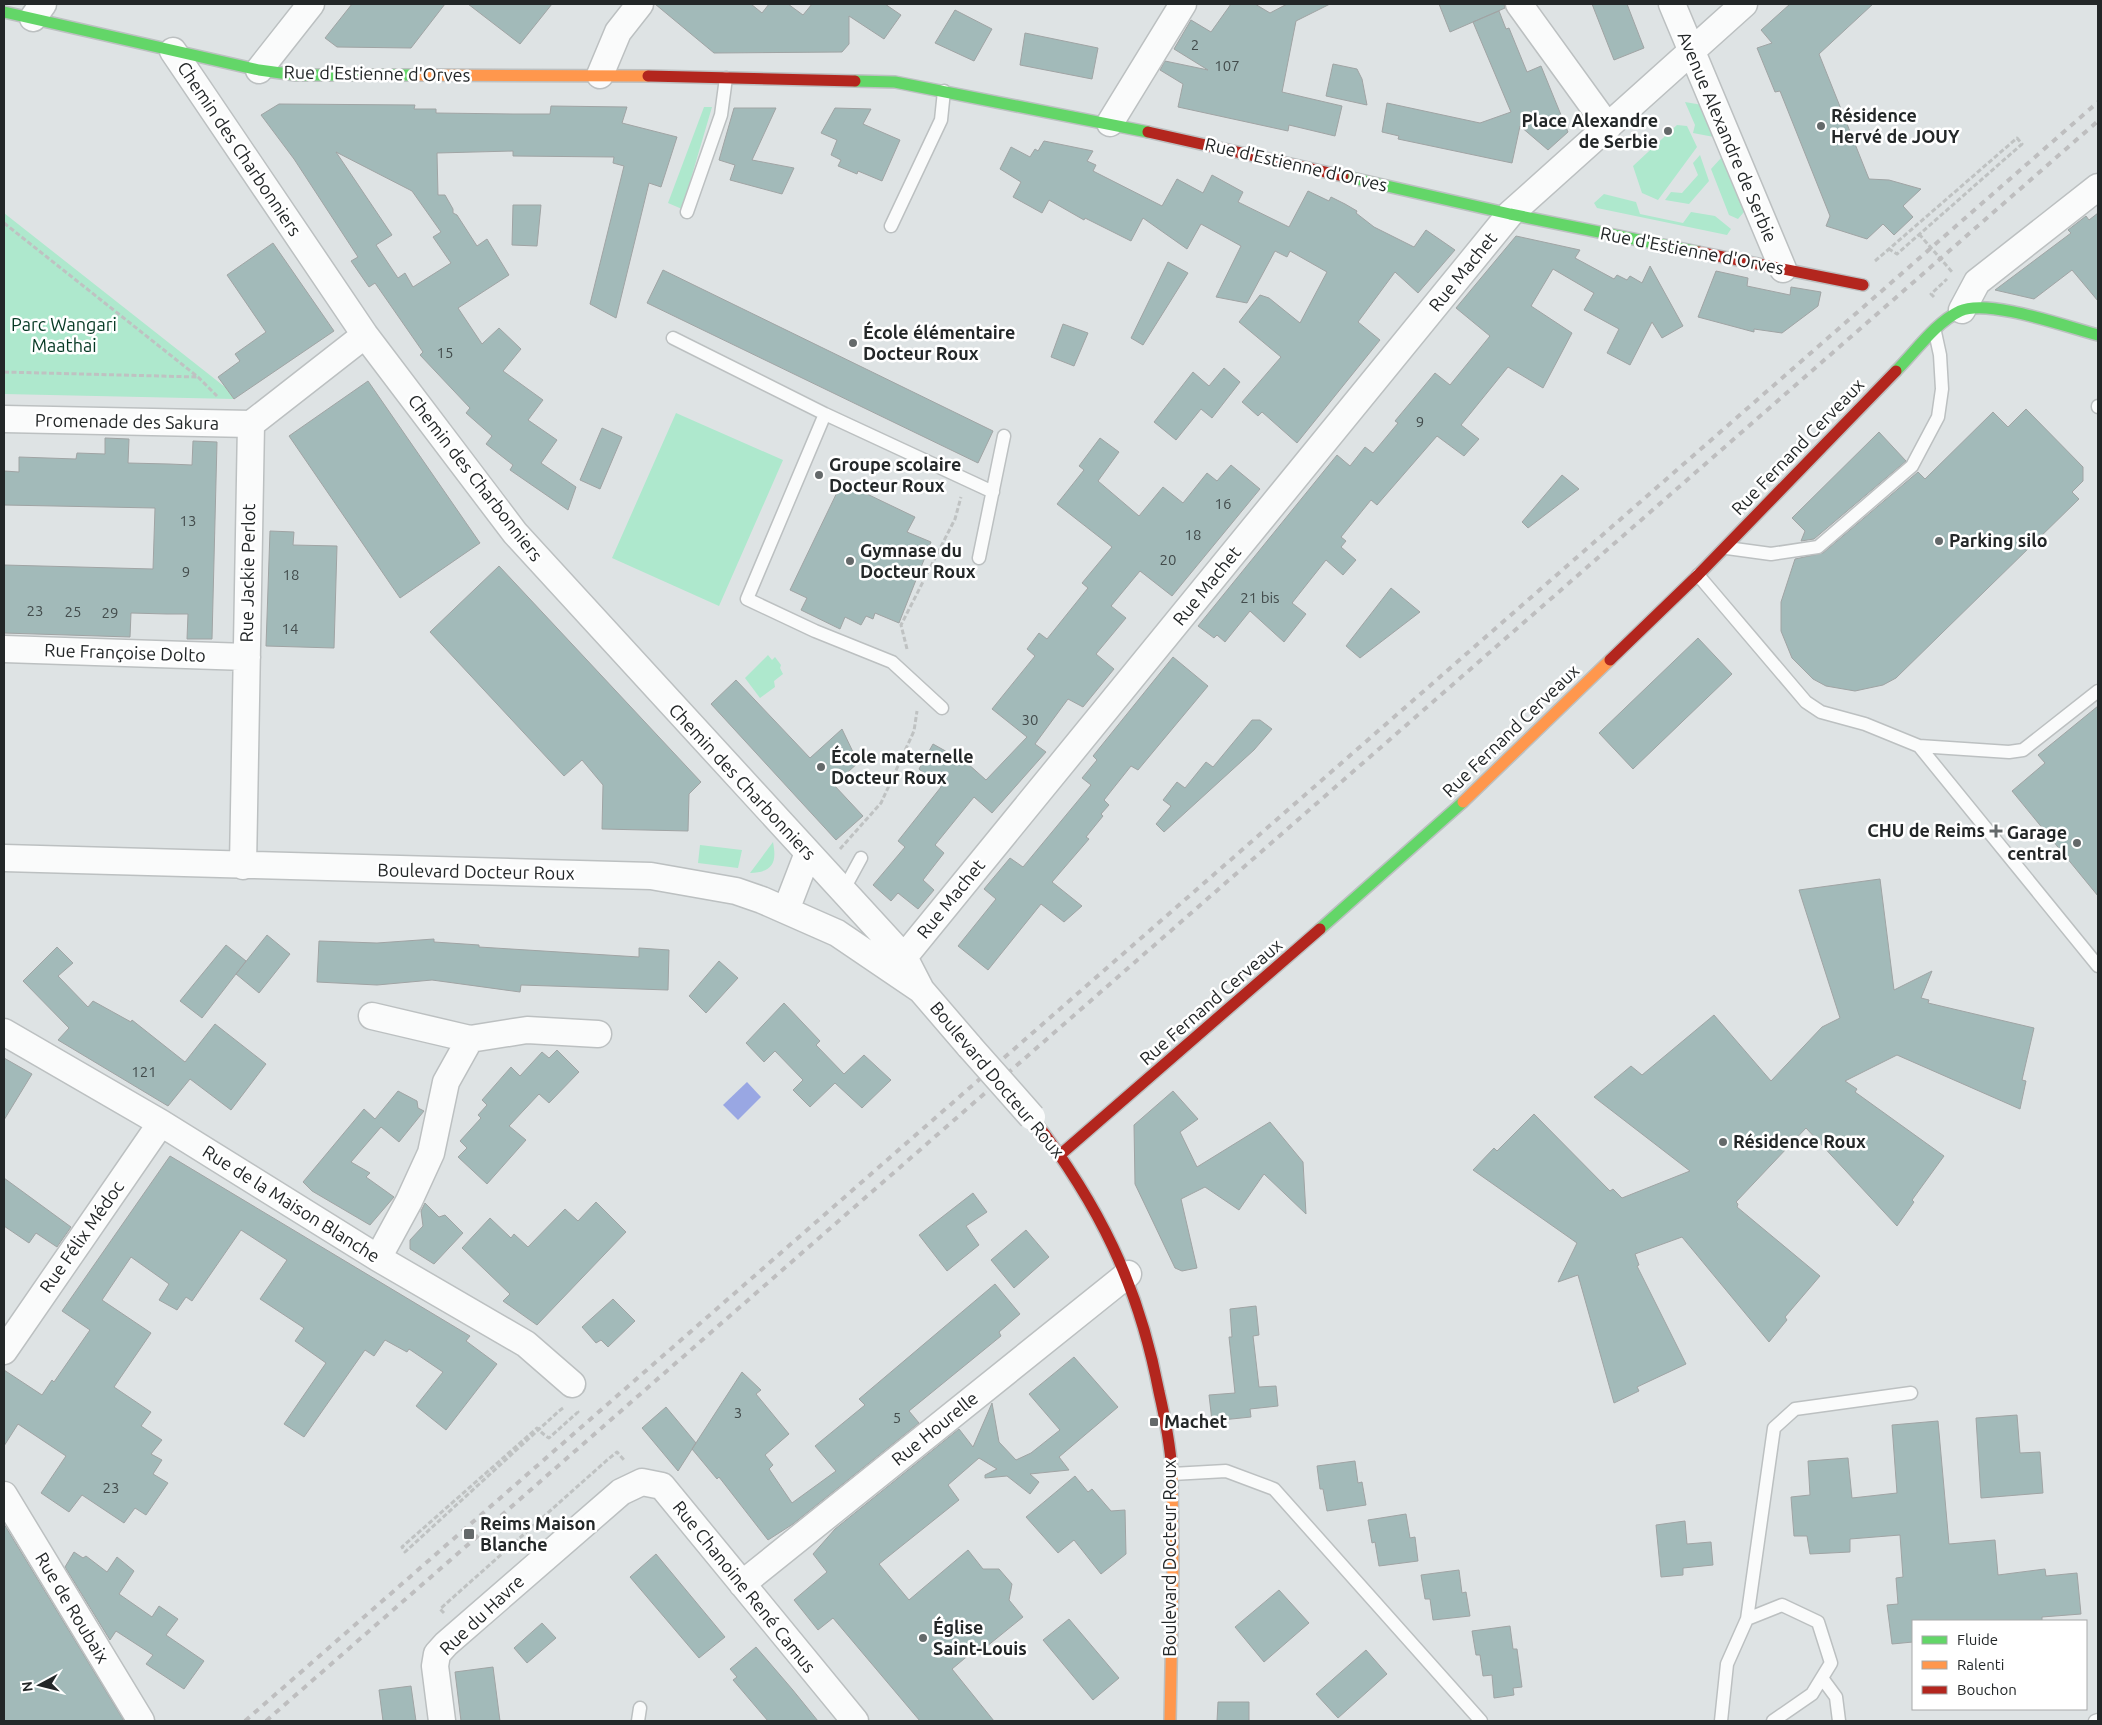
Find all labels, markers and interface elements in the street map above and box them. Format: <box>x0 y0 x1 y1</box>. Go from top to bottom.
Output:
street label: Avenue Alexandre de Serbie <box>1674 28 1781 245</box>
house number: 2 <box>1191 36 1199 53</box>
street label: Chemin des Charbonniers <box>174 57 306 240</box>
house number: 107 <box>1214 57 1240 74</box>
street label: Rue d'Estienne d'Orves <box>284 61 471 85</box>
place label: Résidence Hervé de JOUY <box>1831 105 1960 146</box>
place label: Place Alexandre de Serbie <box>1521 110 1658 151</box>
marker: Résidence Hervé de JOUY <box>1815 120 1827 132</box>
marker: Place Alexandre de Serbie <box>1662 125 1674 137</box>
street label: Rue d'Estienne d'Orves <box>1203 133 1390 195</box>
street label: Rue d'Estienne d'Orves <box>1599 222 1786 278</box>
street label: Rue Machet <box>1424 228 1500 315</box>
park label: Parc Wangari Maathai <box>11 314 117 355</box>
place label: École élémentaire Docteur Roux <box>863 321 1015 363</box>
marker: École élémentaire Docteur Roux <box>847 337 859 349</box>
house number: 15 <box>437 344 453 361</box>
street label: Rue Fernand Cerveaux <box>1727 374 1868 519</box>
street label: Chemin des Charbonniers <box>405 390 547 565</box>
street label: Promenade des Sakura <box>35 409 219 433</box>
house number: 9 <box>1416 413 1424 430</box>
place label: Groupe scolaire Docteur Roux <box>829 454 961 495</box>
marker: Groupe scolaire Docteur Roux <box>813 469 825 481</box>
house number: 16 <box>1215 495 1231 512</box>
street label: Rue Jackie Perlot <box>236 503 258 643</box>
house number: 13 <box>180 512 196 529</box>
house number: 18 <box>1185 526 1201 543</box>
place label: Parking silo <box>1949 530 2048 550</box>
marker: Parking silo <box>1933 535 1945 547</box>
place label: Gymnase du Docteur Roux <box>860 540 976 581</box>
street label: Rue Machet <box>1168 542 1244 629</box>
house number: 20 <box>1160 551 1176 568</box>
marker: Gymnase du Docteur Roux <box>844 555 856 567</box>
house number: 9 <box>182 563 190 580</box>
house number: 18 <box>283 566 299 583</box>
house number: 21 bis <box>1240 589 1280 606</box>
house number: 23 <box>27 602 43 619</box>
house number: 25 <box>65 603 81 620</box>
house number: 29 <box>102 604 118 621</box>
house number: 14 <box>282 620 298 637</box>
street label: Rue Françoise Dolto <box>44 639 206 665</box>
street label: Rue Fernand Cerveaux <box>1438 660 1583 801</box>
street label: Chemin des Charbonniers <box>665 699 820 864</box>
house number: 30 <box>1022 711 1038 728</box>
place label: École maternelle Docteur Roux <box>831 745 974 787</box>
marker: École maternelle Docteur Roux <box>815 761 827 773</box>
place label: CHU de Reims <box>1867 820 1985 840</box>
place label: Garage central <box>2007 822 2068 863</box>
marker: CHU de Reims <box>1989 824 2003 838</box>
marker: Garage central <box>2071 837 2083 849</box>
street label: Rue Machet <box>912 855 988 942</box>
street label: Boulevard Docteur Roux <box>377 859 575 883</box>
street label: Rue Fernand Cerveaux <box>1135 934 1285 1068</box>
street label: Boulevard Docteur Roux <box>927 997 1069 1161</box>
house number: 121 <box>131 1063 157 1080</box>
place label: Résidence Roux <box>1733 1131 1866 1151</box>
marker: Résidence Roux <box>1717 1136 1729 1148</box>
street label: Rue de la Maison Blanche <box>199 1140 384 1266</box>
street label: Rue Félix Médoc <box>35 1177 127 1296</box>
street label: Rue Hourelle <box>887 1387 981 1469</box>
house number: 3 <box>734 1404 742 1421</box>
house number: 5 <box>893 1409 901 1426</box>
place label: Machet <box>1164 1411 1228 1431</box>
marker: Machet <box>1148 1416 1160 1428</box>
street label: Boulevard Docteur Roux <box>1159 1459 1179 1657</box>
house number: 23 <box>103 1479 119 1496</box>
street label: Rue Chanoine René Camus <box>669 1497 820 1676</box>
place label: Reims Maison Blanche <box>480 1513 596 1554</box>
marker: Reims Maison Blanche <box>462 1527 476 1541</box>
street label: Rue de Roubaix <box>32 1549 114 1666</box>
street label: Rue du Havre <box>435 1570 528 1658</box>
place label: Église Saint-Louis <box>933 1616 1027 1658</box>
legend <box>1912 1620 2087 1710</box>
text: Fluide <box>1957 1631 1998 1648</box>
marker: Église Saint-Louis <box>917 1632 929 1644</box>
text: Ralenti <box>1957 1656 2004 1673</box>
north arrow <box>15 1660 65 1710</box>
text: N <box>19 1680 36 1693</box>
text: Bouchon <box>1957 1681 2017 1698</box>

